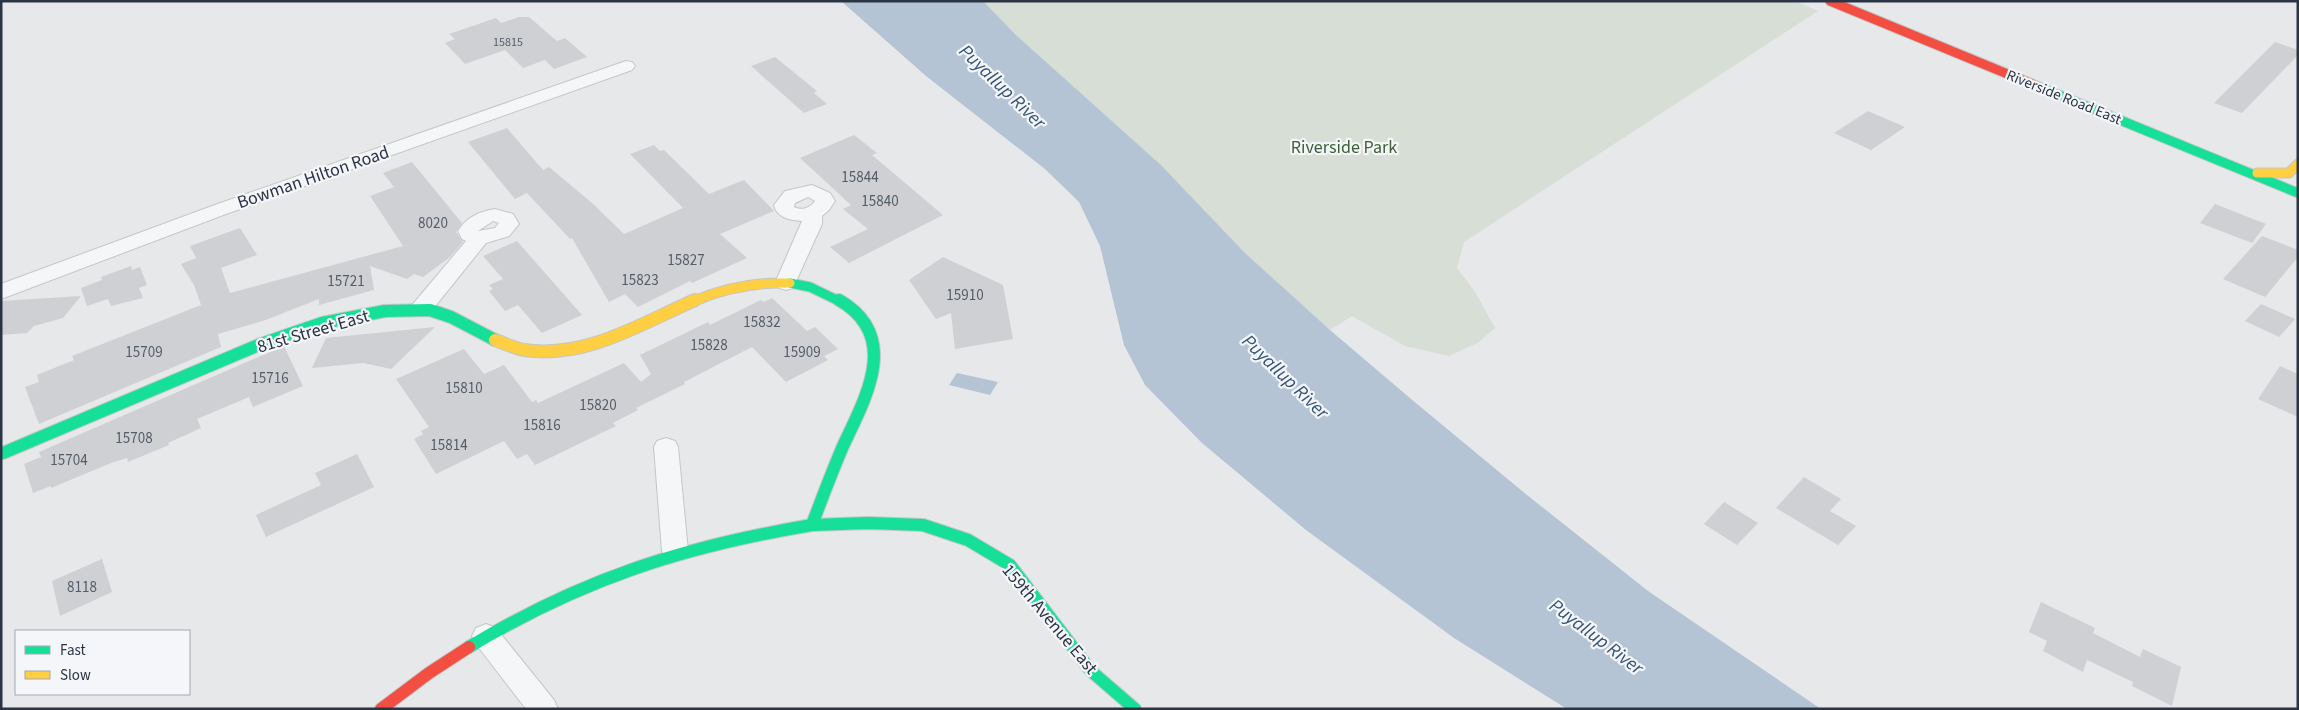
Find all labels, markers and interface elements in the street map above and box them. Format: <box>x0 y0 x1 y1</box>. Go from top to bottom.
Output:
house number: 15815 <box>493 34 523 51</box>
water label: Puyallup River <box>953 39 1052 137</box>
street label: Riverside Road East <box>2003 65 2124 130</box>
park label: Riverside Park <box>1291 135 1397 160</box>
street label: Bowman Hilton Road <box>234 140 392 215</box>
house number: 15844 <box>841 167 879 188</box>
house number: 15840 <box>861 191 899 212</box>
house number: 8020 <box>418 213 448 234</box>
house number: 15827 <box>667 250 705 271</box>
house number: 15823 <box>621 270 659 291</box>
house number: 15721 <box>327 271 365 292</box>
house number: 15910 <box>946 285 984 306</box>
street label: 81st Street East <box>254 304 372 359</box>
house number: 15832 <box>743 312 781 333</box>
water label: Puyallup River <box>1236 329 1335 427</box>
house number: 15828 <box>690 335 728 356</box>
house number: 15709 <box>125 342 163 363</box>
house number: 15909 <box>783 342 821 363</box>
house number: 15716 <box>251 368 289 389</box>
house number: 15810 <box>445 378 483 399</box>
house number: 15820 <box>579 395 617 416</box>
house number: 15816 <box>523 415 561 436</box>
house number: 15708 <box>115 428 153 449</box>
house number: 15814 <box>430 435 468 456</box>
house number: 15704 <box>50 450 88 471</box>
street label: 159th Avenue East <box>996 559 1103 680</box>
house number: 8118 <box>67 577 97 598</box>
water label: Puyallup River <box>1543 593 1650 682</box>
legend <box>15 630 190 695</box>
text: Fast <box>60 640 86 661</box>
text: Slow <box>60 665 91 686</box>

